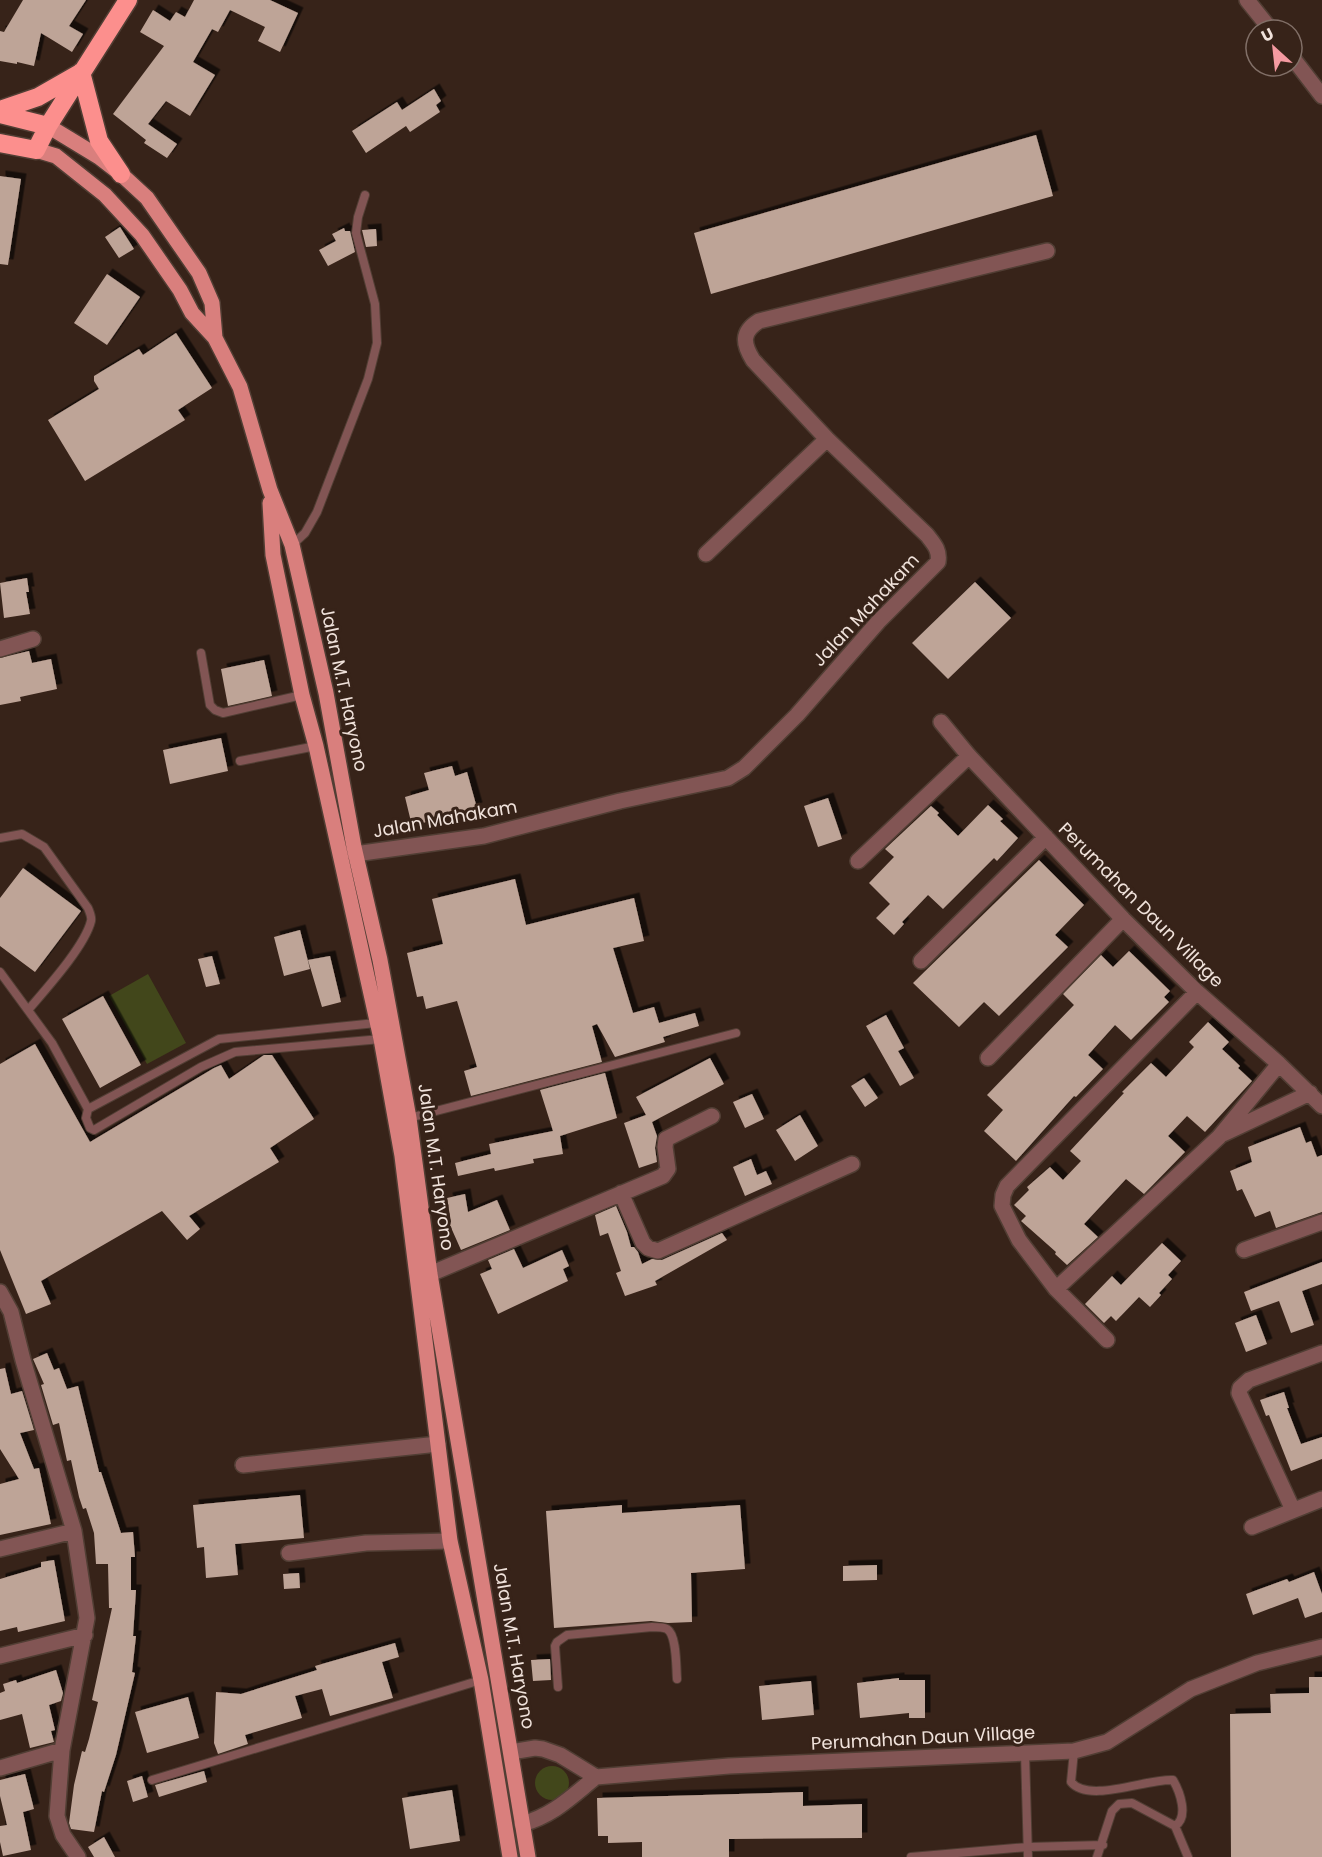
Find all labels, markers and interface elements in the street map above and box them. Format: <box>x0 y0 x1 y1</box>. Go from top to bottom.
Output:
north arrow <box>1244 18 1304 78</box>
text: U <box>1257 22 1278 48</box>
street label: Jalan Mahakam <box>807 548 925 672</box>
street label: Jalan M.T. Haryono <box>315 604 374 774</box>
street label: Jalan Mahakam <box>371 794 519 843</box>
street label: Perumahan Daun Village <box>1053 817 1229 993</box>
street label: Jalan M.T. Haryono <box>412 1082 461 1252</box>
street label: Jalan M.T. Haryono <box>488 1561 541 1731</box>
street label: Perumahan Daun Village <box>810 1719 1036 1756</box>

